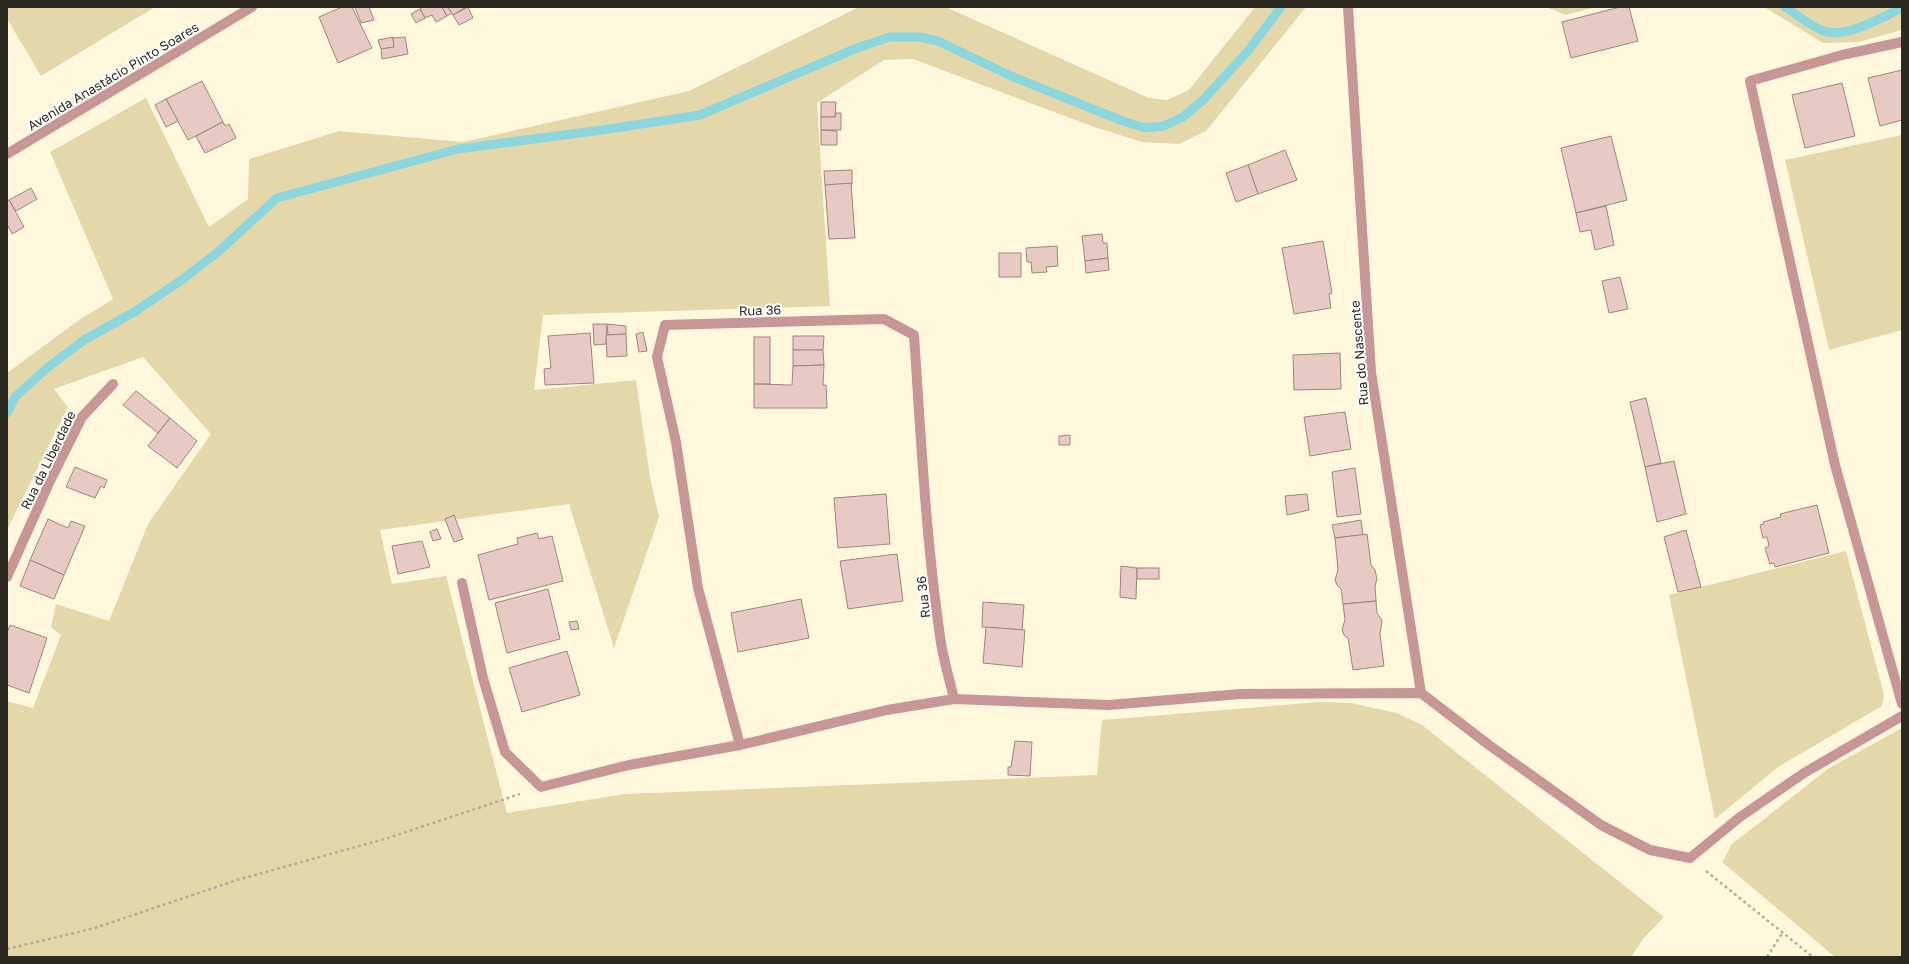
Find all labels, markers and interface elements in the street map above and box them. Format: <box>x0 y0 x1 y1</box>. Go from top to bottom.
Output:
street label: Avenida Anastácio Pinto Soares <box>25 18 201 133</box>
street label: Rua do Nascente <box>1346 300 1372 406</box>
street label: Rua 36 <box>738 301 782 319</box>
street label: Rua da Liberdade <box>17 408 79 512</box>
street label: Rua 36 <box>913 575 933 619</box>

